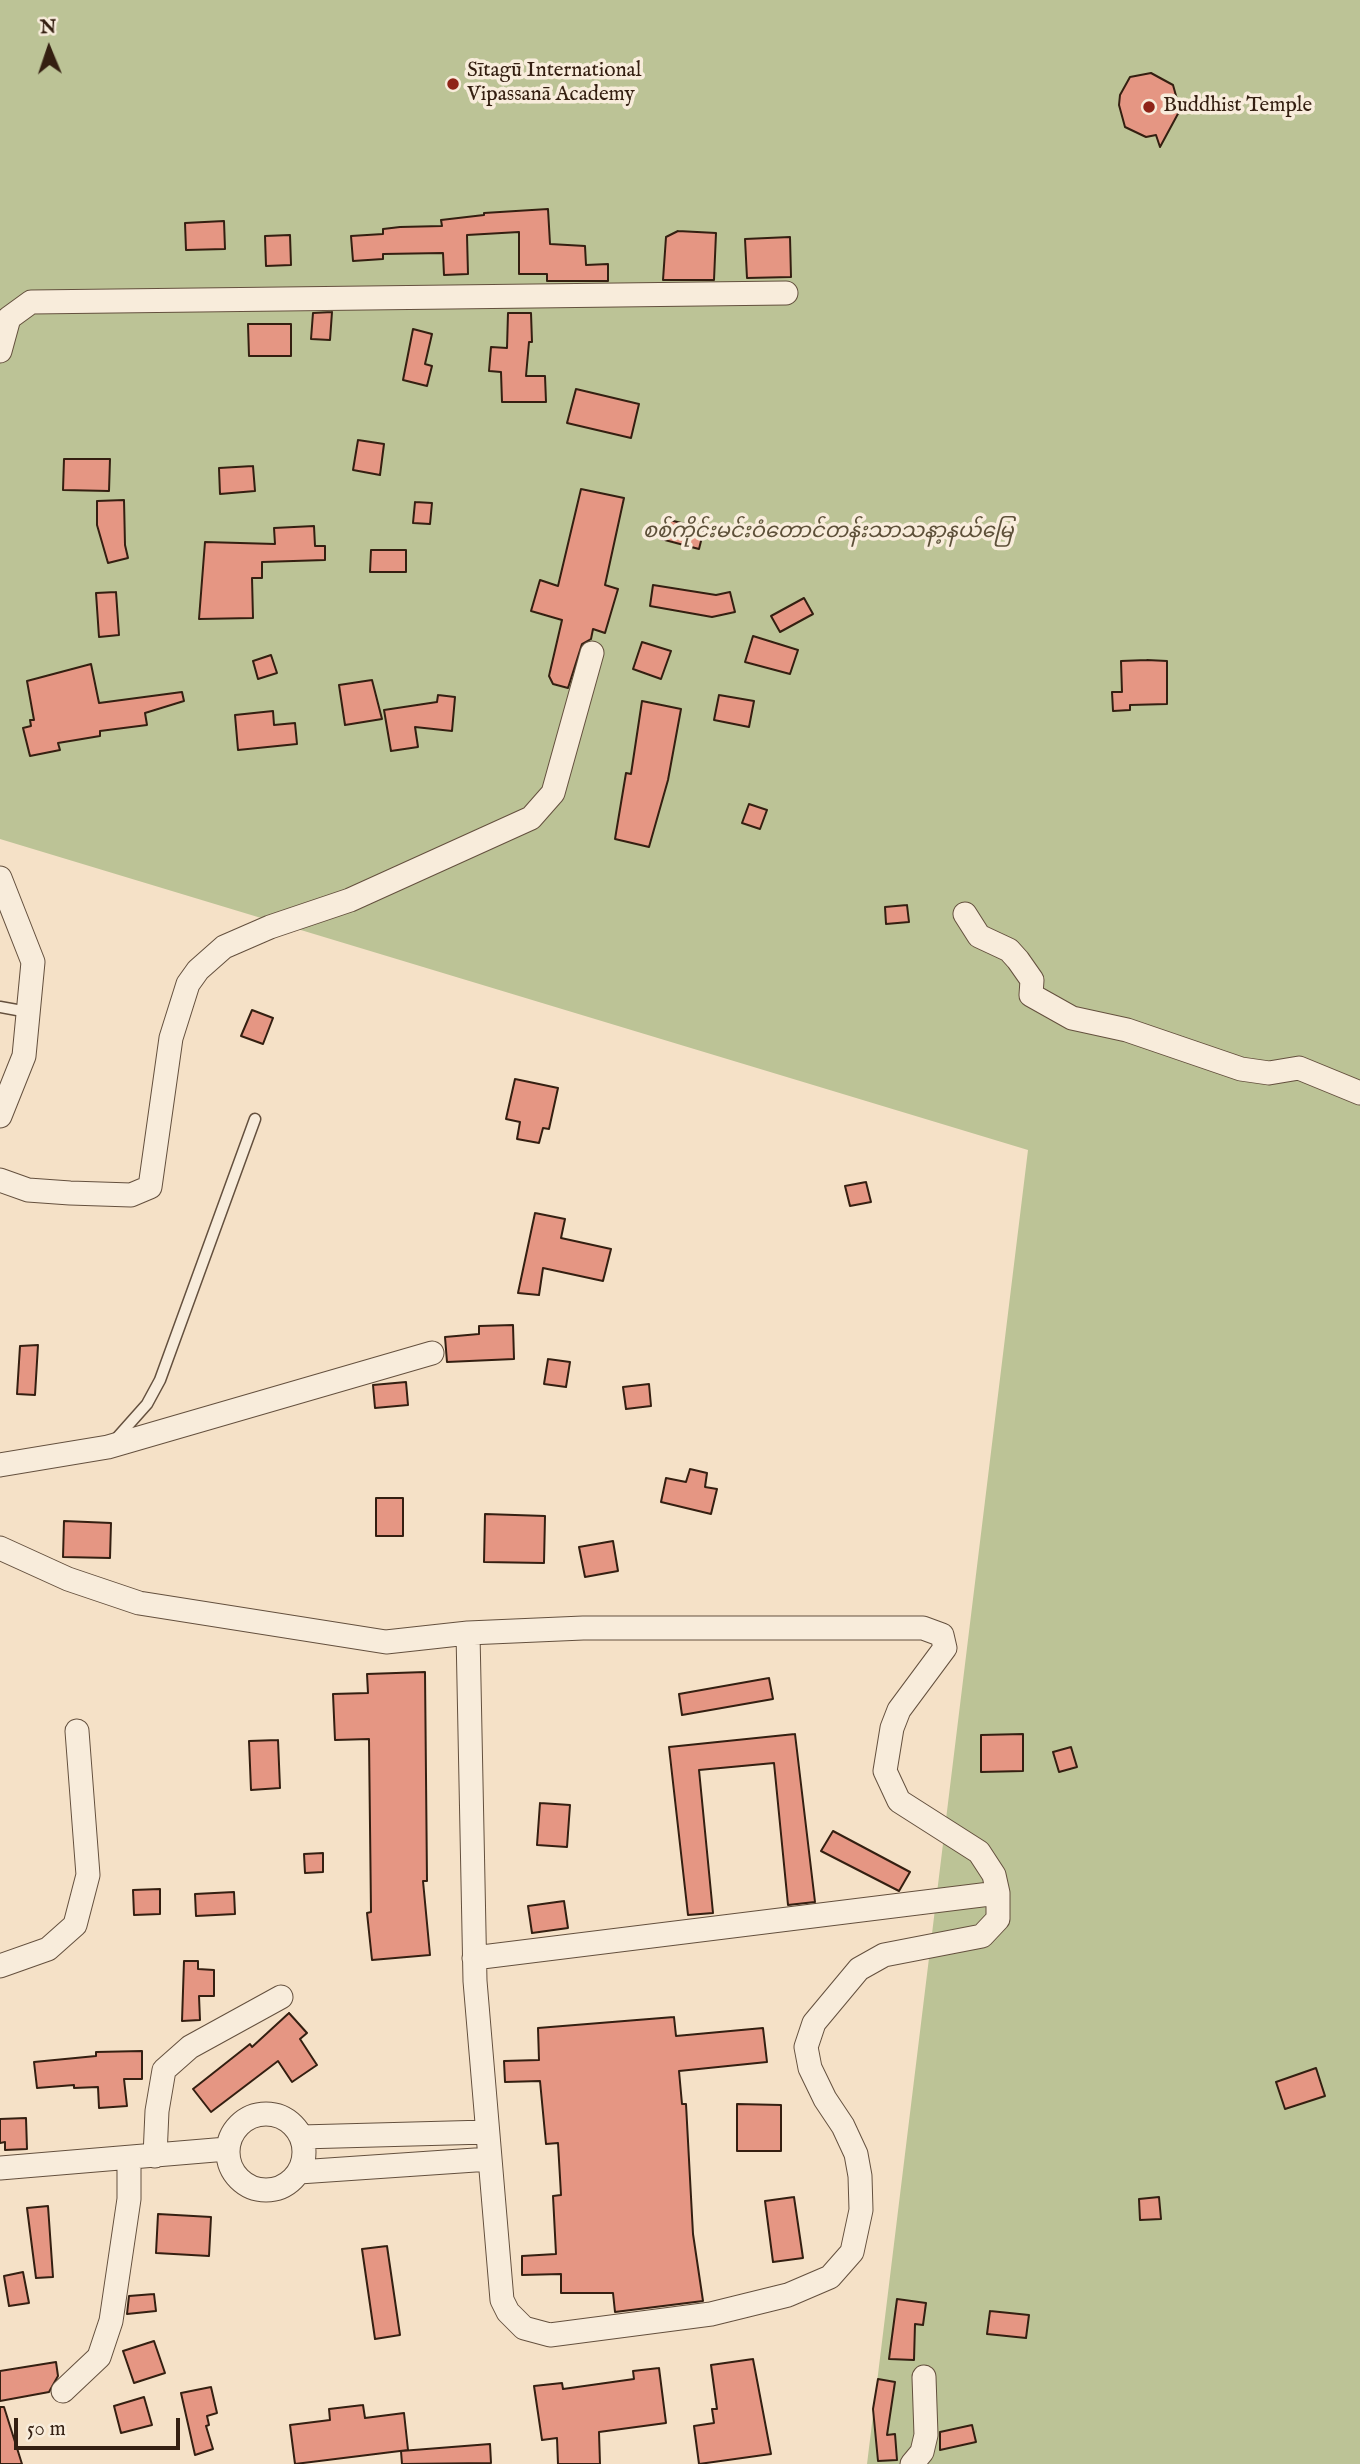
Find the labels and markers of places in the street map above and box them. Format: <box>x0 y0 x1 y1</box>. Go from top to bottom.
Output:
place label: Sītagū International Vipassanā Academy <box>467 59 641 109</box>
marker: Sītagū International Vipassanā Academy <box>445 76 461 92</box>
place label: Buddhist Temple <box>1163 94 1312 120</box>
marker: Buddhist Temple <box>1141 99 1157 115</box>

